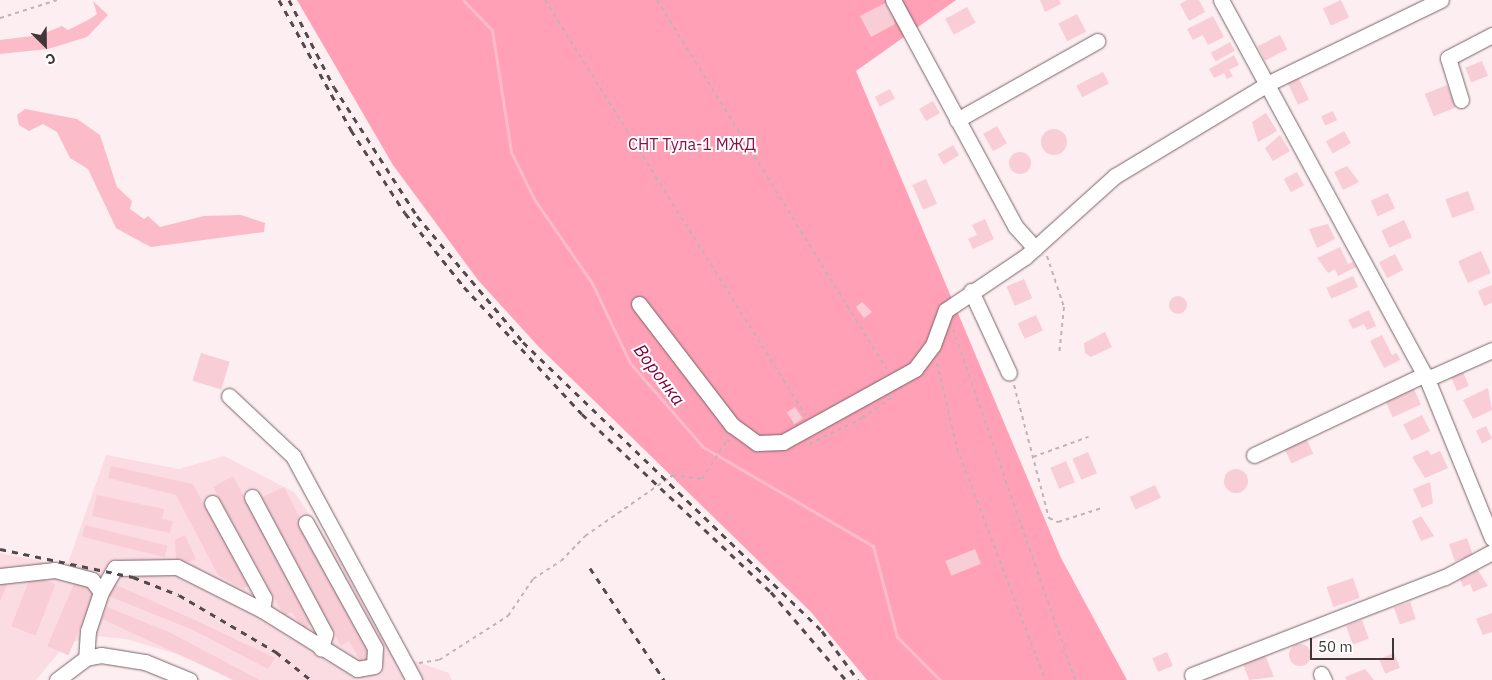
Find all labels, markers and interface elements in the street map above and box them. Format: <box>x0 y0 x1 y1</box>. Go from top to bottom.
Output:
north arrow <box>20 20 70 70</box>
text: С <box>43 49 59 69</box>
park label: СНТ Тула-1 МЖД <box>628 134 756 154</box>
water label: Воронка <box>629 340 689 410</box>
scale bar <box>1312 628 1396 660</box>
text: 50 m <box>1318 637 1353 656</box>

